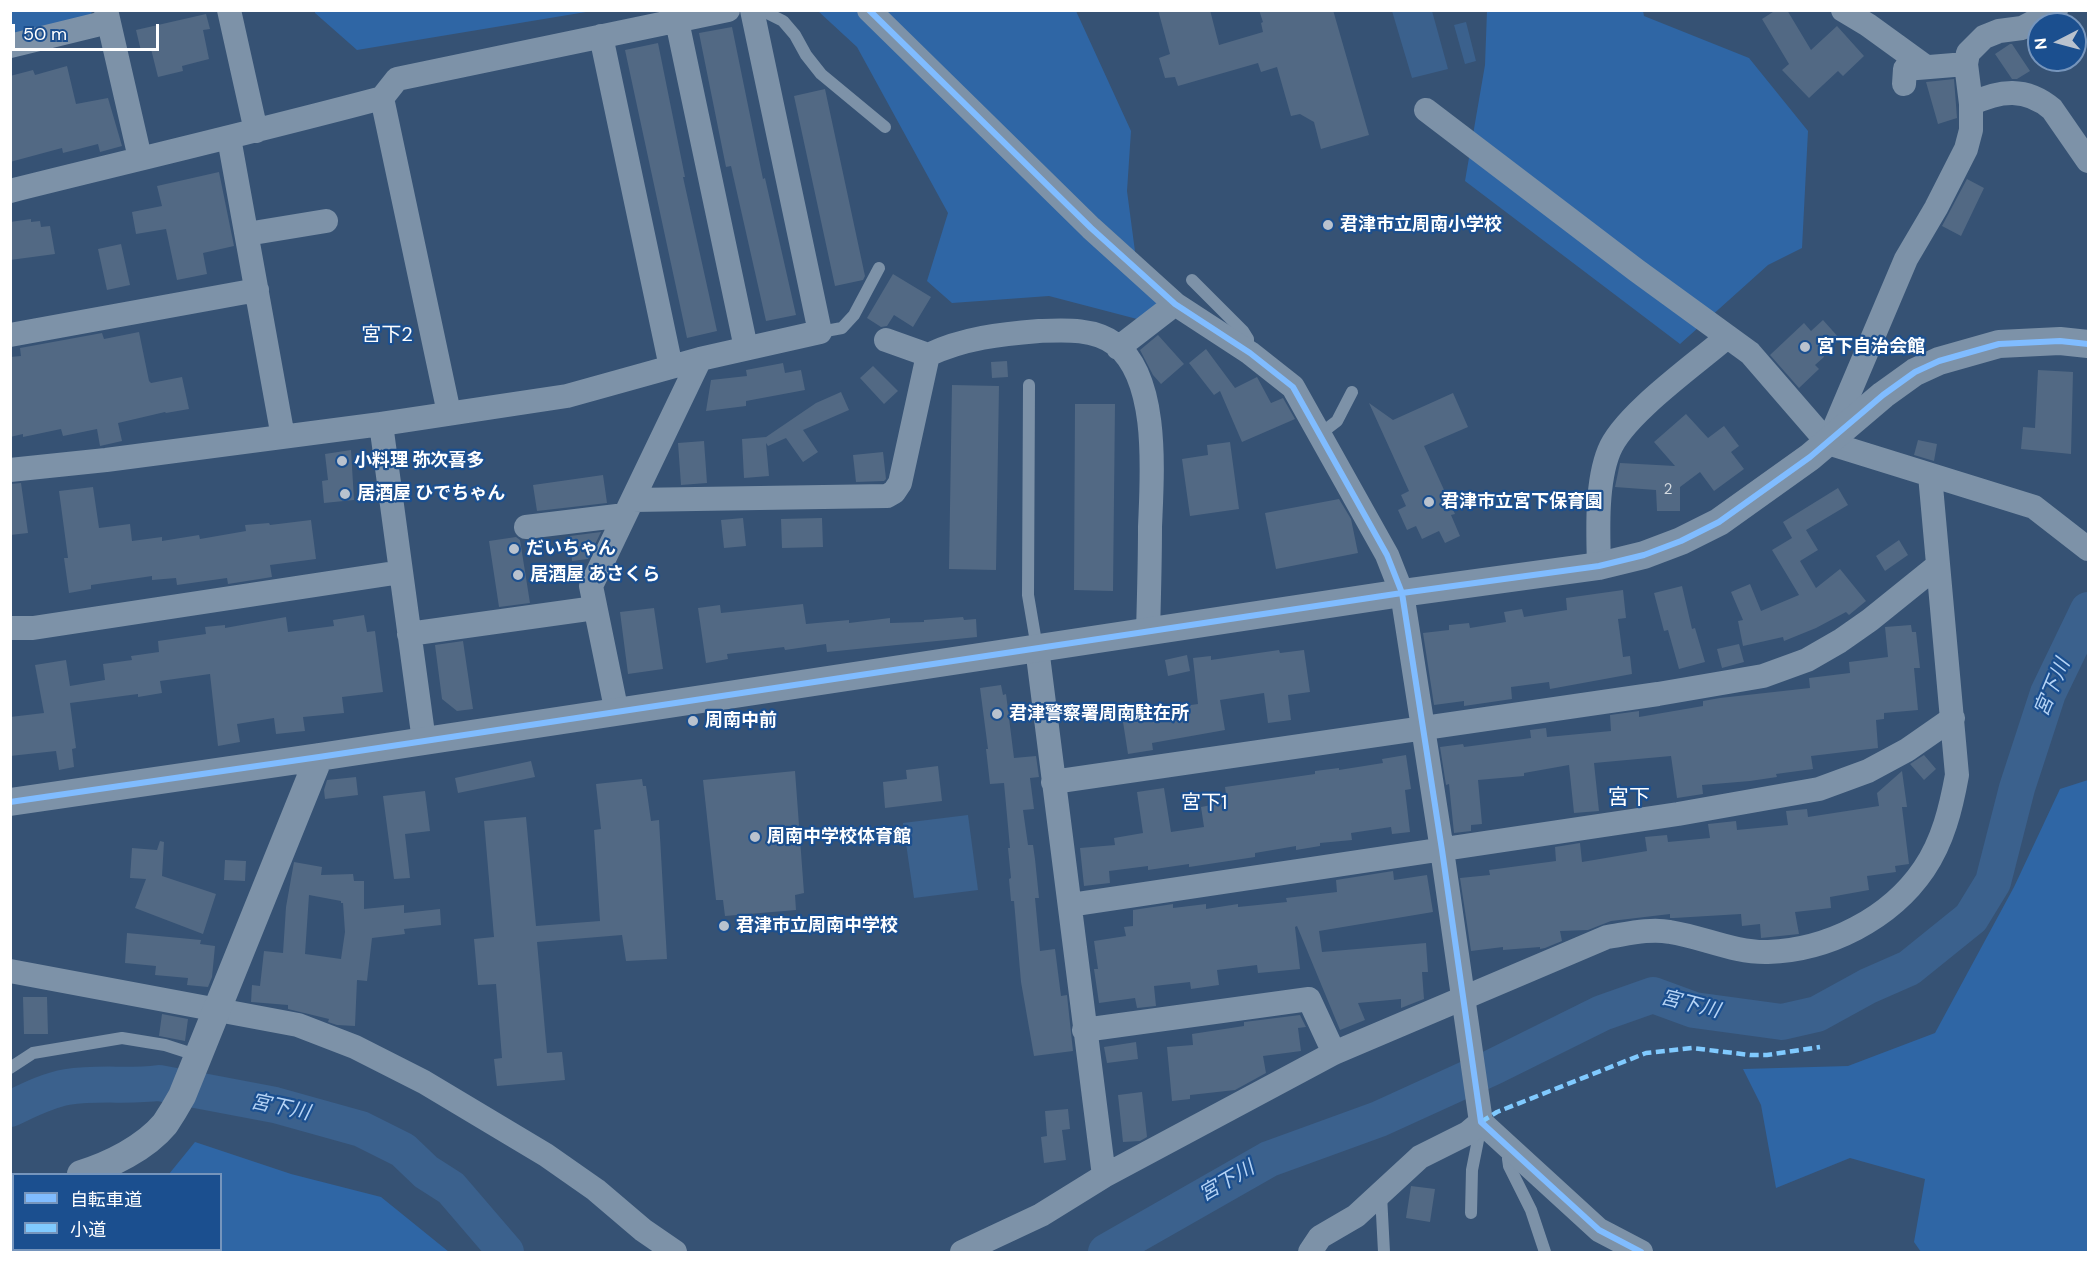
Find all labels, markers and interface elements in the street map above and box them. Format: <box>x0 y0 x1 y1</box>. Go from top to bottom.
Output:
scale bar <box>15 12 162 50</box>
north arrow <box>2027 12 2087 72</box>
text: 50 m <box>23 22 67 46</box>
text: N <box>2030 37 2052 51</box>
place label: 君津市立周南小学校 <box>1340 214 1502 236</box>
marker: 君津市立周南小学校 <box>1321 218 1335 232</box>
district label: 宮下2 <box>361 324 413 348</box>
place label: 宮下自治会館 <box>1817 336 1925 358</box>
marker: 宮下自治会館 <box>1798 340 1812 354</box>
place label: 小料理 弥次喜多 <box>354 450 484 472</box>
marker: 小料理 弥次喜多 <box>335 454 349 468</box>
house number: 2 <box>1664 481 1672 499</box>
place label: 居酒屋 ひでちゃん <box>357 483 505 505</box>
marker: 居酒屋 ひでちゃん <box>338 487 352 501</box>
place label: 君津市立宮下保育園 <box>1441 491 1603 513</box>
marker: 君津市立宮下保育園 <box>1422 495 1436 509</box>
place label: だいちゃん <box>526 538 616 560</box>
marker: だいちゃん <box>507 542 521 556</box>
place label: 居酒屋 あさくら <box>530 564 660 586</box>
marker: 居酒屋 あさくら <box>511 568 525 582</box>
water label: 宮下川 <box>2030 656 2076 720</box>
place label: 君津警察署周南駐在所 <box>1009 703 1189 725</box>
marker: 君津警察署周南駐在所 <box>990 707 1004 721</box>
place label: 周南中前 <box>705 710 777 732</box>
marker: 周南中前 <box>686 714 700 728</box>
district label: 宮下 <box>1608 785 1650 811</box>
district label: 宮下1 <box>1181 792 1227 816</box>
place label: 周南中学校体育館 <box>767 826 911 848</box>
marker: 周南中学校体育館 <box>748 830 762 844</box>
place label: 君津市立周南中学校 <box>736 915 898 937</box>
marker: 君津市立周南中学校 <box>717 919 731 933</box>
water label: 宮下川 <box>1658 986 1722 1024</box>
water label: 宮下川 <box>248 1090 312 1126</box>
water label: 宮下川 <box>1195 1157 1259 1207</box>
legend <box>12 1173 222 1251</box>
text: 自転車道 <box>70 1188 142 1212</box>
text: 小道 <box>70 1218 106 1242</box>

